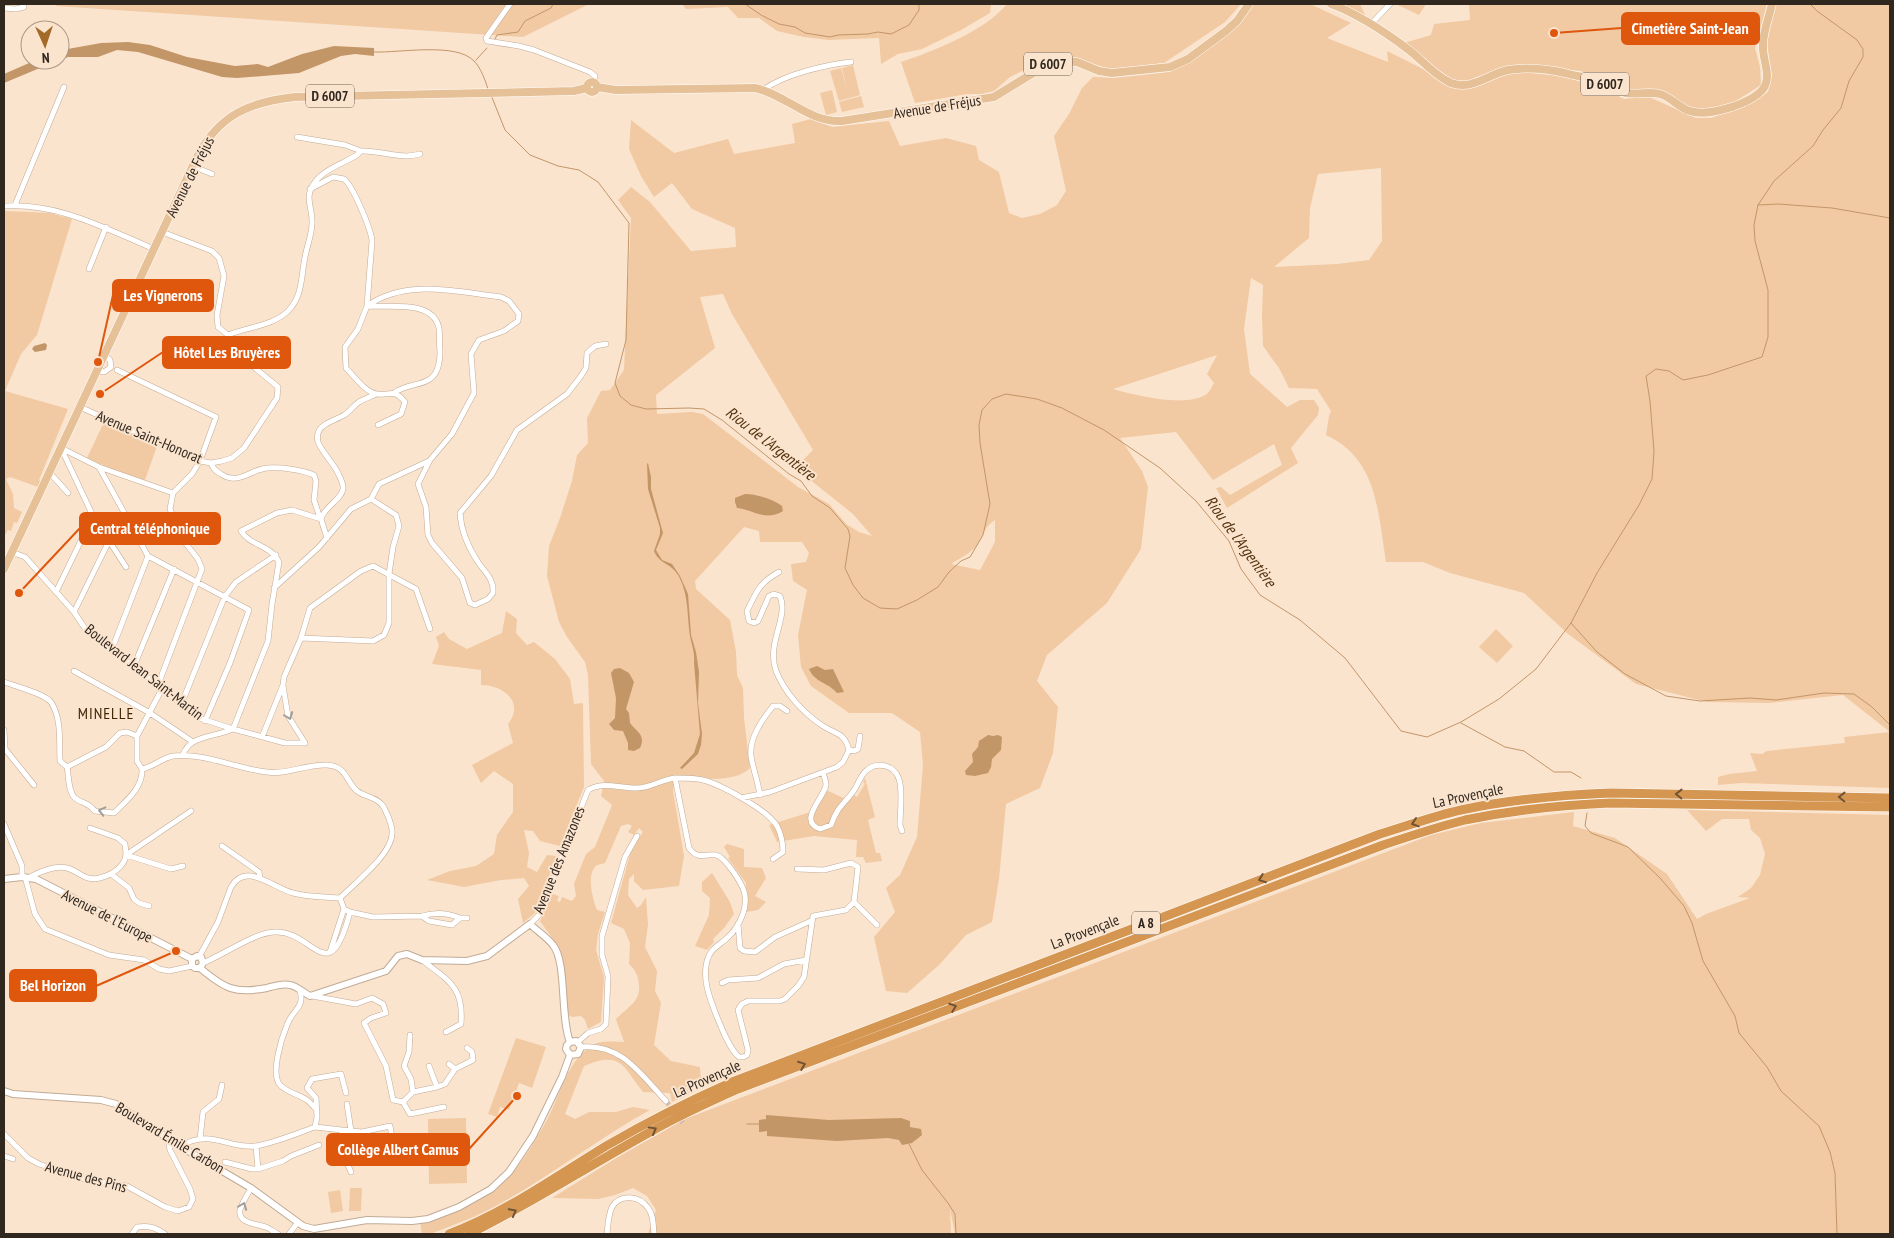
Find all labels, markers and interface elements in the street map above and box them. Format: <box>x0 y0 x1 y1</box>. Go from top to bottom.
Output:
callout: Cimetière Saint-Jean <box>1622 13 1759 44</box>
text: Cimetière Saint-Jean <box>1631 18 1749 38</box>
north arrow <box>20 20 70 70</box>
text: N <box>41 49 50 67</box>
road number: D 6007 <box>1024 52 1072 76</box>
road number: D 6007 <box>1581 72 1629 96</box>
road number: D 6007 <box>306 84 354 108</box>
street label: Avenue de Fréjus <box>892 90 982 123</box>
street label: Avenue de Fréjus <box>161 133 218 220</box>
callout: Les Vignerons <box>113 280 213 311</box>
text: Les Vignerons <box>123 285 203 305</box>
callout: Hôtel Les Bruyères <box>163 337 290 368</box>
text: Hôtel Les Bruyères <box>174 342 281 362</box>
water label: Riou de l'Argentière <box>722 402 821 485</box>
street label: Avenue Saint-Honorat <box>93 406 205 467</box>
water label: Riou de l'Argentière <box>1201 491 1282 592</box>
callout: Central téléphonique <box>80 513 220 544</box>
text: Central téléphonique <box>90 518 210 538</box>
street label: Boulevard Jean Saint-Martin <box>81 619 207 724</box>
district label: MINELLE <box>78 703 134 723</box>
one-way arrow <box>283 711 293 720</box>
street label: La Provençale <box>1431 779 1505 812</box>
one-way arrow <box>1675 789 1682 799</box>
one-way arrow <box>1837 792 1845 802</box>
street label: Avenue des Amazones <box>528 803 589 916</box>
one-way arrow <box>98 806 106 817</box>
one-way arrow <box>1411 818 1419 828</box>
one-way arrow <box>1258 873 1267 883</box>
street label: Avenue de l'Europe <box>59 885 156 947</box>
street label: La Provençale <box>1048 910 1122 953</box>
road number: A 8 <box>1132 911 1160 934</box>
callout: Bel Horizon <box>10 970 96 1001</box>
text: Bel Horizon <box>20 975 86 995</box>
one-way arrow <box>949 1003 957 1013</box>
street label: La Provençale <box>670 1055 743 1102</box>
one-way arrow <box>797 1061 805 1071</box>
street label: Boulevard Émile Carbon <box>112 1098 228 1178</box>
one-way arrow <box>648 1126 657 1136</box>
callout: Collège Albert Camus <box>327 1134 469 1165</box>
text: Collège Albert Camus <box>337 1139 459 1159</box>
street label: Avenue des Pins <box>43 1157 129 1197</box>
one-way arrow <box>237 1202 247 1210</box>
one-way arrow <box>508 1208 517 1218</box>

